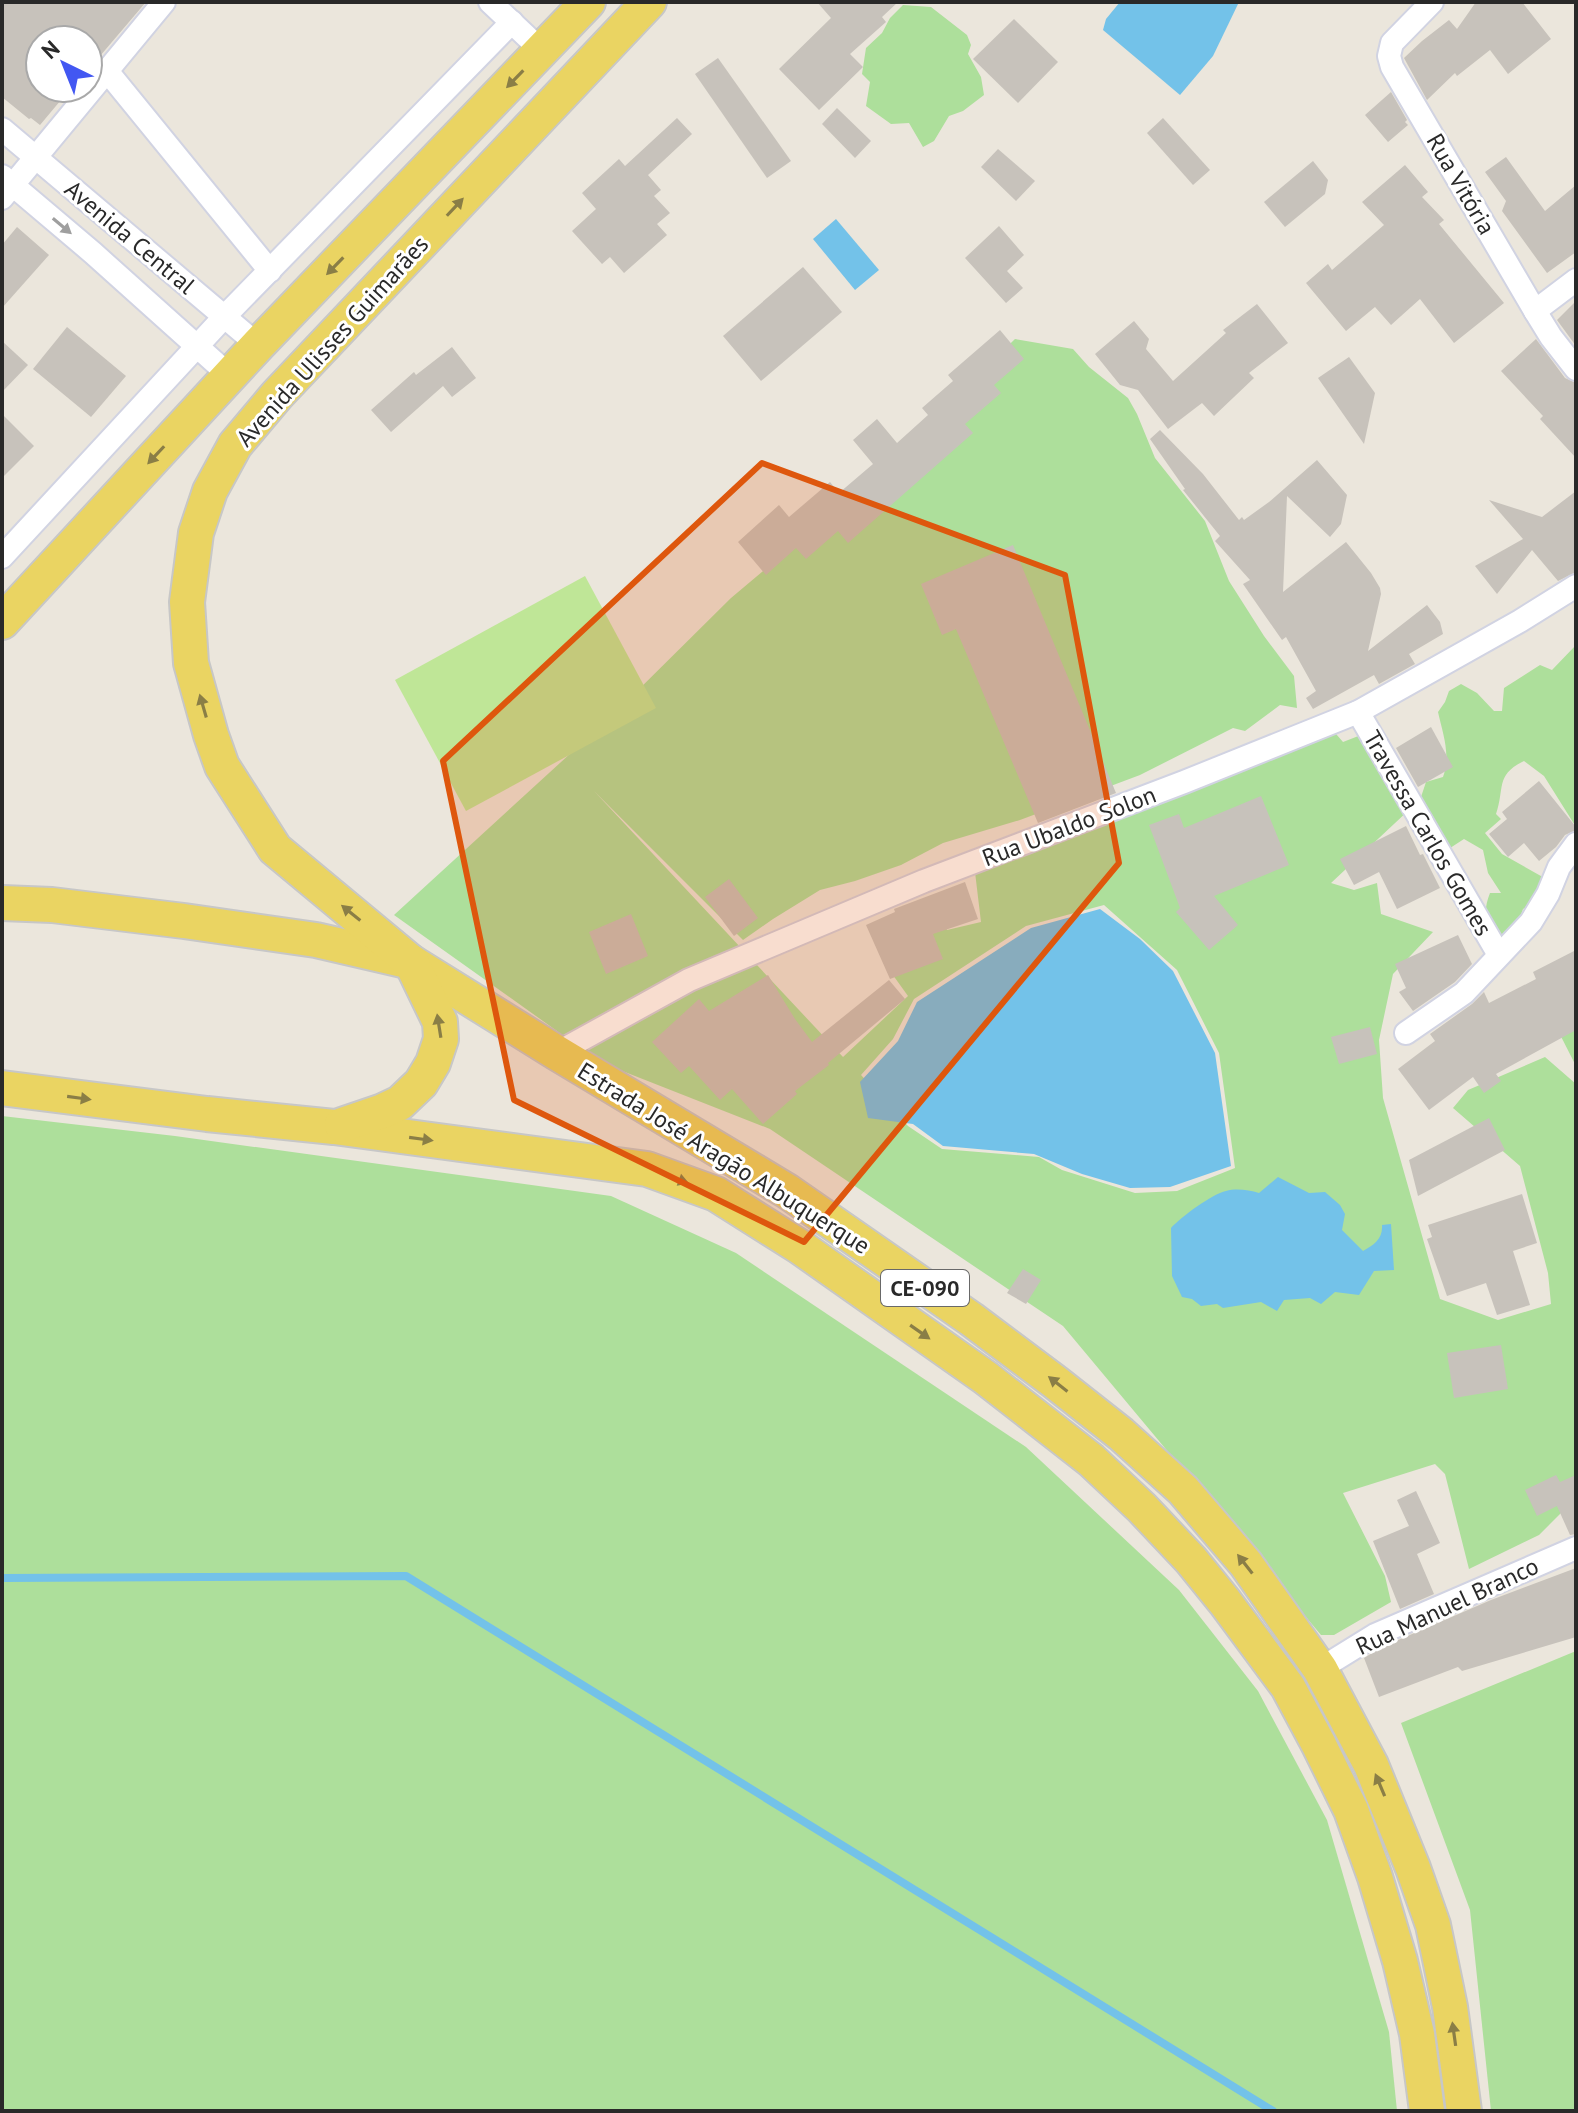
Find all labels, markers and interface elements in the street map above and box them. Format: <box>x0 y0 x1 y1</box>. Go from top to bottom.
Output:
north arrow <box>24 24 104 104</box>
text: N <box>36 34 65 65</box>
one-way arrow <box>507 69 525 88</box>
street label: Rua Vitória <box>1420 128 1502 240</box>
street label: Avenida Central <box>58 173 202 301</box>
one-way arrow <box>445 198 464 217</box>
one-way arrow <box>52 217 71 235</box>
street label: Avenida Ulisses Guimarães <box>229 229 435 453</box>
one-way arrow <box>326 256 345 275</box>
one-way arrow <box>148 445 166 464</box>
one-way arrow <box>197 694 209 719</box>
street label: Travessa Carlos Gomes <box>1357 725 1499 941</box>
street label: Rua Ubaldo Solon <box>978 779 1160 873</box>
one-way arrow <box>341 905 361 922</box>
one-way arrow <box>432 1013 445 1038</box>
street label: Estrada José Aragão Albuquerque <box>572 1055 876 1261</box>
one-way arrow <box>67 1092 92 1105</box>
one-way arrow <box>409 1133 434 1146</box>
one-way arrow <box>665 1173 689 1186</box>
road number: CE-090 <box>881 1270 969 1306</box>
one-way arrow <box>910 1323 931 1339</box>
one-way arrow <box>1048 1377 1068 1393</box>
street label: Rua Manuel Branco <box>1351 1550 1543 1662</box>
one-way arrow <box>1237 1554 1253 1574</box>
one-way arrow <box>1374 1774 1387 1797</box>
one-way arrow <box>1447 2021 1460 2046</box>

